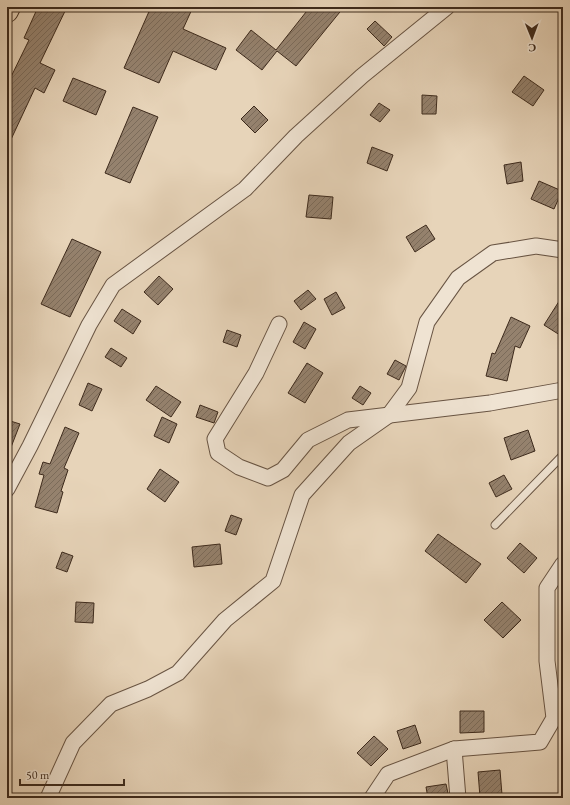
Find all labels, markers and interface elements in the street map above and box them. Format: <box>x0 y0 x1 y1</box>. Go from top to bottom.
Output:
north arrow <box>512 18 552 58</box>
text: С <box>528 41 536 55</box>
scale bar <box>20 761 124 787</box>
text: 50 m <box>26 767 50 783</box>

